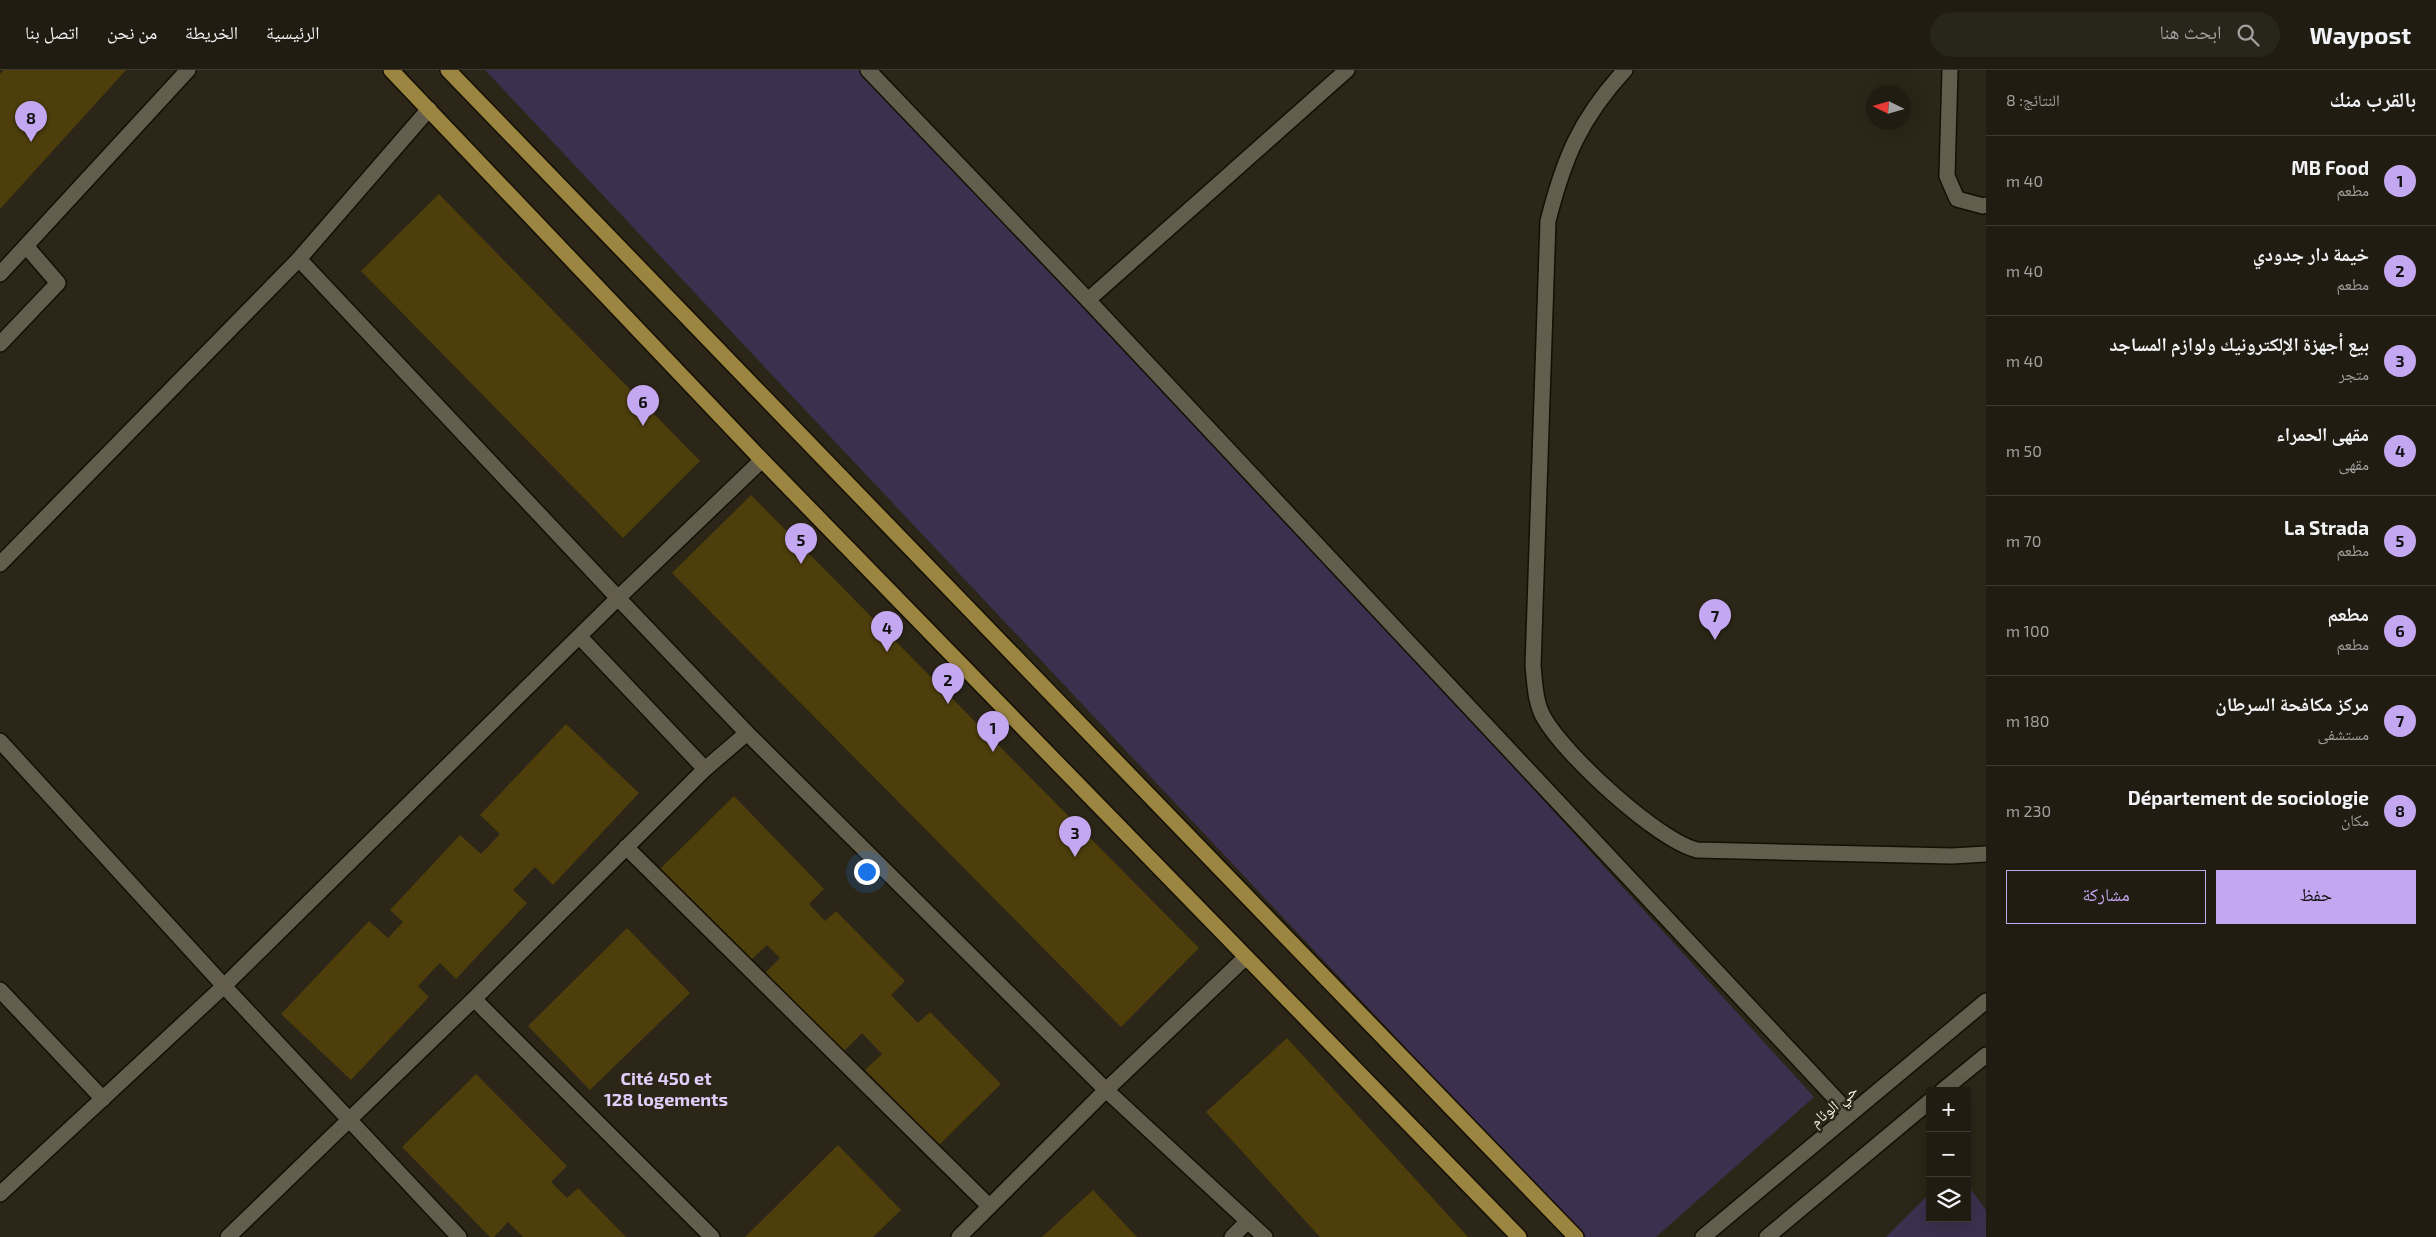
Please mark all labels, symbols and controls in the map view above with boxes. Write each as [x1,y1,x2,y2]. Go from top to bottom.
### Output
search box [1930,12,2280,57]
text: ابحث هنا [2159,20,2222,43]
text: Waypost [2310,20,2411,49]
text: اتصل بنا [25,21,79,43]
text: من نحن [107,21,157,43]
text: الخريطة [185,21,238,43]
text: الرئيسية [266,21,319,43]
icon: search [2234,21,2262,49]
north arrow [1866,85,1911,130]
text: بالقرب منك [2330,86,2416,111]
text: النتائج: 8 [2006,90,2060,109]
pin: 8 [15,101,47,142]
text: MB Food [2291,156,2369,179]
text: 40 m [2006,171,2043,190]
text: 1 [2397,171,2403,190]
text: مطعم [2337,180,2369,199]
text: خيمة دار جدودي [2253,242,2369,265]
text: 40 m [2006,261,2043,280]
text: 2 [2395,261,2405,280]
text: مطعم [2337,274,2369,293]
text: بيع أجهزة الإلكترونيك ولوازم المساجد [2109,332,2369,355]
text: 40 m [2006,351,2043,370]
text: 3 [2395,351,2405,370]
text: متجر [2339,364,2369,383]
pin: 6 [627,385,659,426]
text: مقهى الحمراء [2276,422,2369,445]
text: 50 m [2006,441,2042,460]
text: 4 [2395,441,2405,460]
text: مقهى [2338,454,2369,473]
text: La Strada [2284,516,2369,539]
pin: 5 [785,523,817,564]
text: 70 m [2006,531,2041,550]
text: 5 [2396,531,2404,550]
text: مطعم [2337,540,2369,559]
pin: 7 [1699,599,1731,640]
text: مطعم [2328,602,2369,625]
pin: 4 [871,611,903,652]
text: 100 m [2006,621,2049,640]
text: 6 [2395,621,2405,640]
text: مطعم [2337,634,2369,653]
pin: 2 [932,663,964,704]
text: مركز مكافحة السرطان [2215,692,2369,715]
pin: 1 [977,711,1009,752]
text: 180 m [2006,711,2049,730]
text: 7 [2396,711,2404,730]
text: مستشفى [2318,724,2369,743]
text: Département de sociologie [2128,786,2369,809]
text: 230 m [2006,801,2051,820]
text: 8 [2395,801,2405,820]
text: مكان [2341,810,2369,829]
pin: 3 [1059,816,1091,857]
your location [854,859,880,885]
button: مشاركة [2006,870,2206,924]
button: حفظ [2216,870,2416,924]
district label: Cité 450 et 128 logements [604,1067,728,1110]
street label: حي الوئام [1806,1080,1863,1133]
map controls [1926,1087,1971,1222]
button: + [1926,1087,1971,1132]
button: − [1926,1132,1971,1177]
button: layers [1926,1177,1971,1222]

